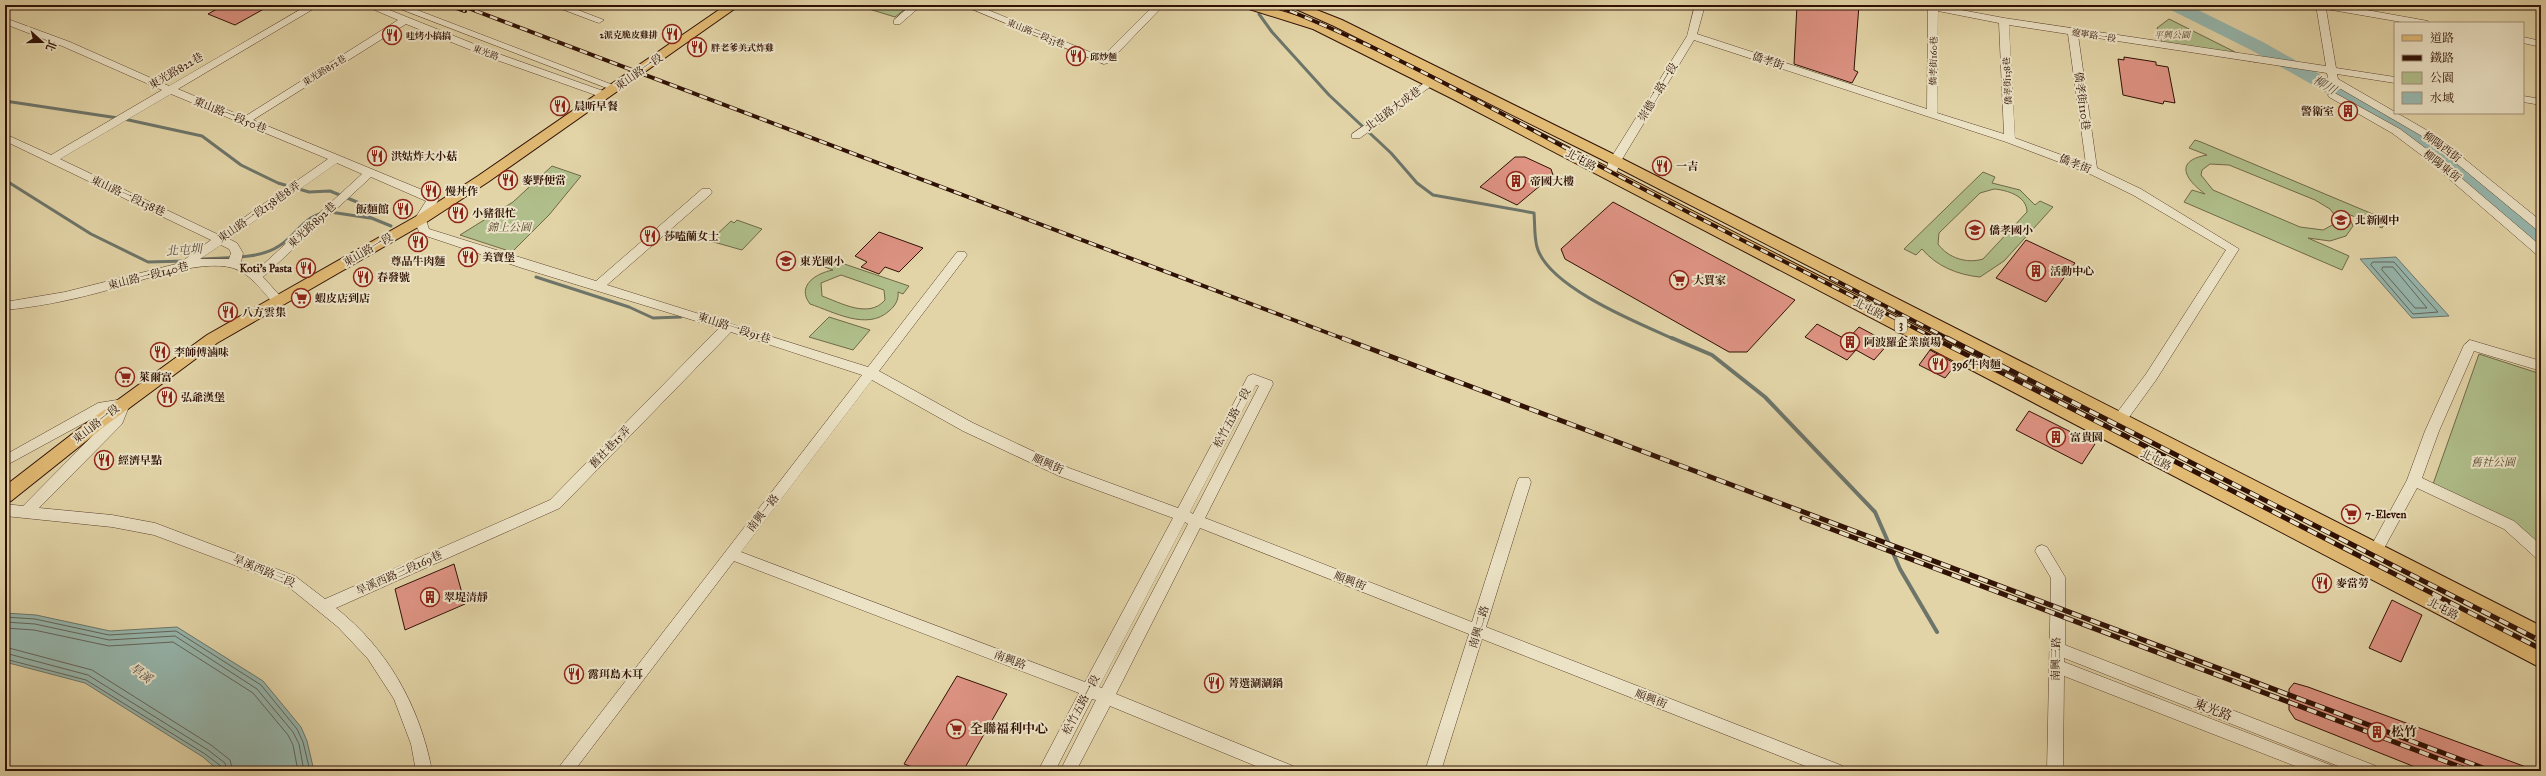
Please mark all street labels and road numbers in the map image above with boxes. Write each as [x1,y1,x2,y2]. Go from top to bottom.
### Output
street label: 東山路一段33巷 [1006,16,1066,50]
street label: 遼寧路一段 [2071,26,2117,44]
street label: 僑孝街160巷 [1927,36,1939,86]
street label: 東光路 [471,42,501,62]
street label: 僑孝街 [1750,49,1786,73]
street label: 東光路822巷 [146,50,206,92]
street label: 東山路一段 [613,51,665,93]
street label: 東光路852巷 [300,52,348,88]
street label: 僑孝街138巷 [2000,57,2014,105]
street label: 崇德二路一段 [1635,60,1681,124]
street label: 僑孝街110巷 [2071,71,2093,131]
street label: 北屯路大成巷 [1362,84,1424,134]
street label: 東山路一段50巷 [192,94,268,136]
street label: 柳陽西街 [2420,129,2464,165]
street label: 北屯路 [1563,147,1599,173]
street label: 柳陽東街 [2421,147,2463,185]
street label: 僑孝街 [2057,152,2093,176]
street label: 東山路一段138巷 [89,173,167,219]
street label: 東山路一段138巷8弄 [215,179,303,245]
street label: 東光路892巷 [285,199,339,251]
street label: 東山路一段 [341,231,395,269]
street label: 東山路一段140巷 [106,260,190,292]
street label: 北屯路 [1851,296,1887,322]
street label: 東山路一段91巷 [696,310,772,346]
road number: 3 [1895,317,1907,333]
street label: 松竹五路一段 [1211,386,1253,450]
street label: 東山路一段 [70,402,122,446]
street label: 舊社巷15弄 [587,423,633,471]
street label: 北屯路 [2138,447,2174,473]
street label: 順興街 [1030,451,1066,477]
street label: 南興一路 [744,492,782,534]
street label: 旱溪西路三段169巷 [354,548,444,598]
street label: 旱溪西路三段 [231,552,297,590]
street label: 順興街 [1332,569,1368,593]
street label: 北屯路 [2425,596,2461,622]
street label: 南興二路 [1466,604,1492,650]
street label: 南興三路 [2049,637,2063,681]
street label: 南興路 [992,648,1028,672]
street label: 松竹五路一段 [1060,673,1102,737]
street label: 順興街 [1633,687,1669,711]
street label: 東光路 [2192,696,2234,724]

